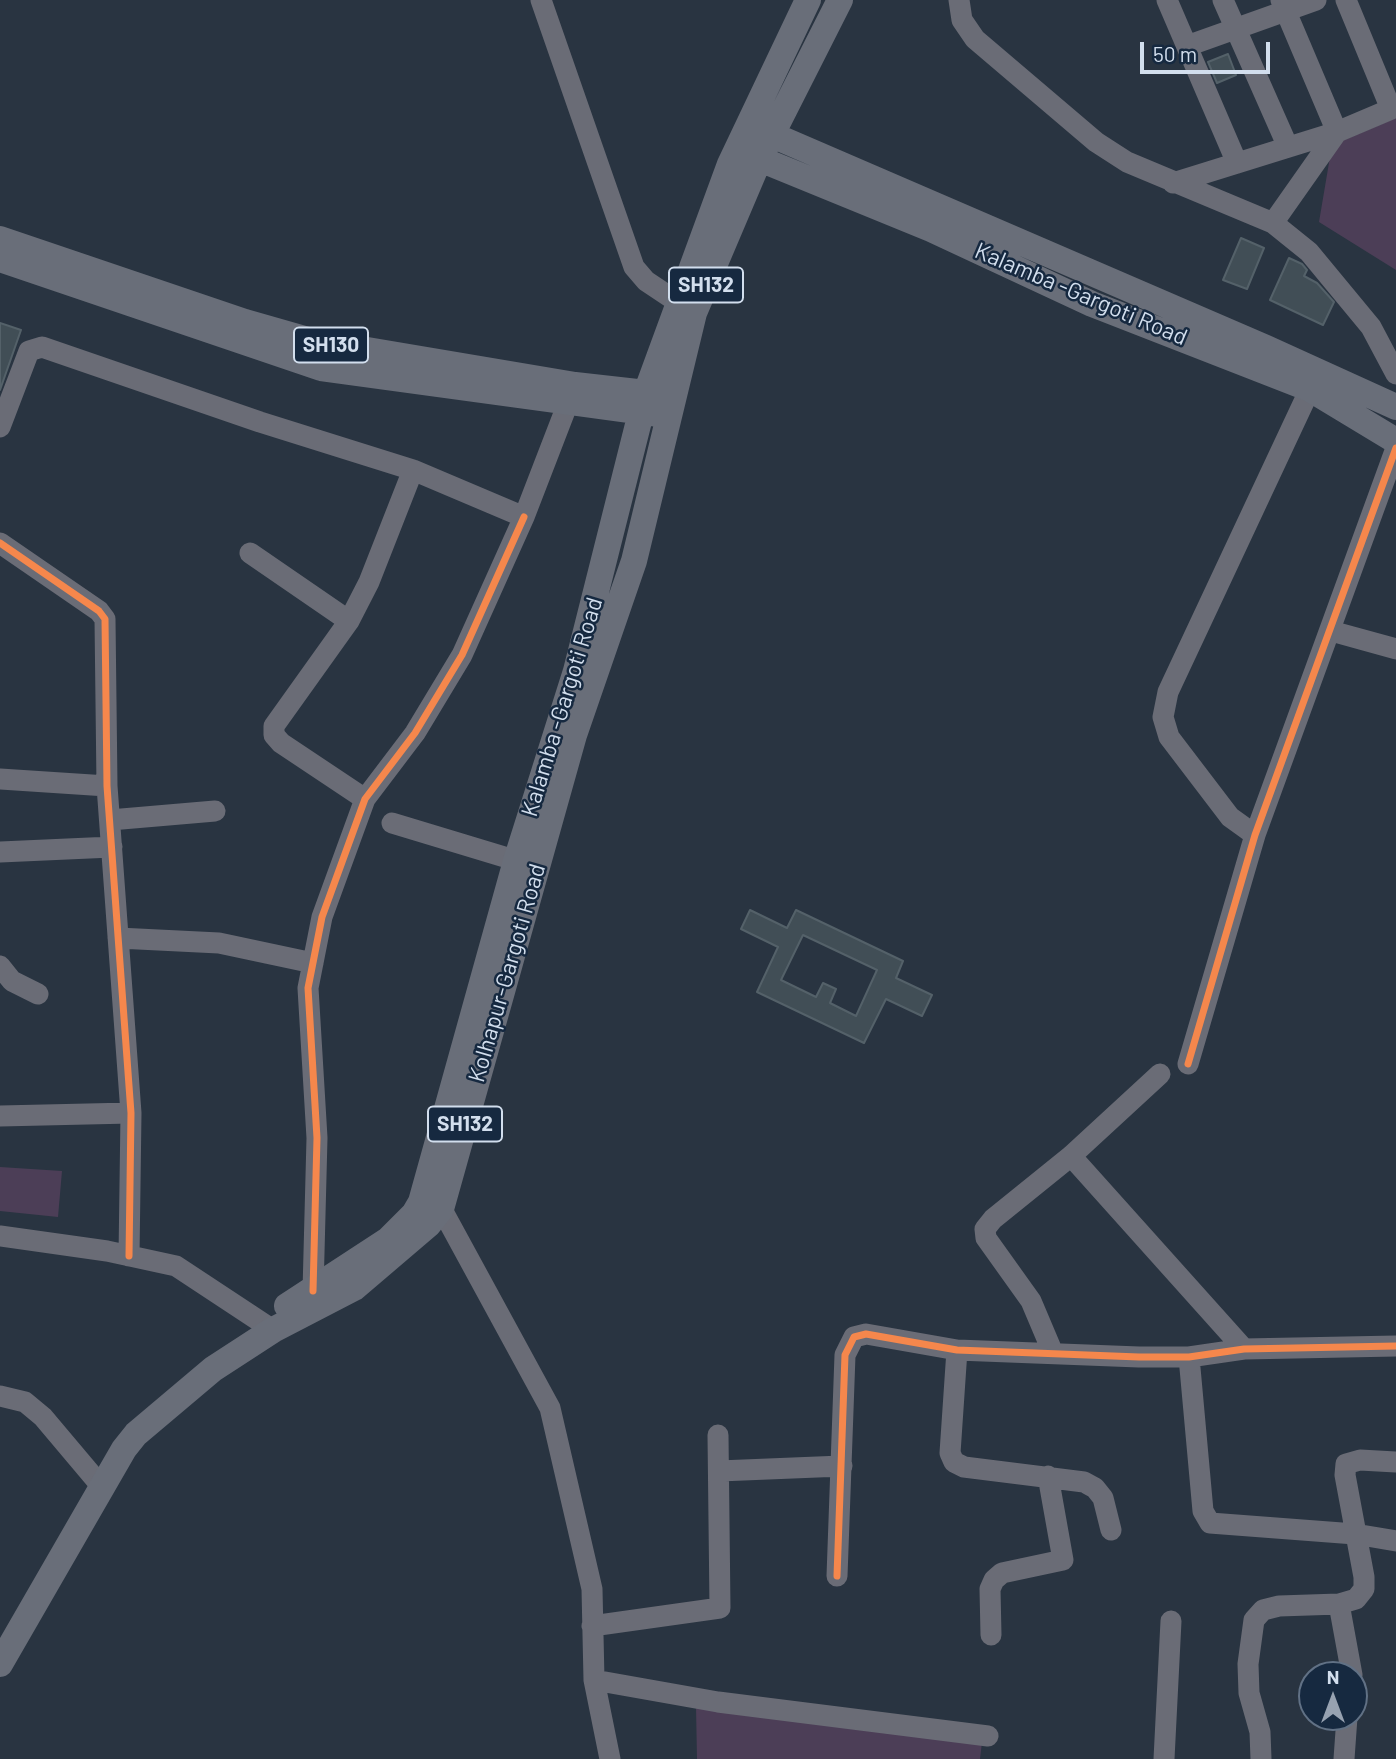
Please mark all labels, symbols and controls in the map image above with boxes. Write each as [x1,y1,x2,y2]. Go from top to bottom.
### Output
scale bar [1144,28,1274,72]
text: 50 m [1153,41,1197,66]
street label: Kalamba -Gargoti Road [971,237,1191,351]
road number: SH132 [669,268,743,302]
road number: SH130 [294,328,368,362]
street label: Kalamba -Gargoti Road [515,594,609,820]
street label: Kolhapur-Gargoti Road [463,860,551,1086]
road number: SH132 [428,1106,502,1142]
north arrow [1298,1661,1368,1731]
text: N [1327,1665,1339,1688]

